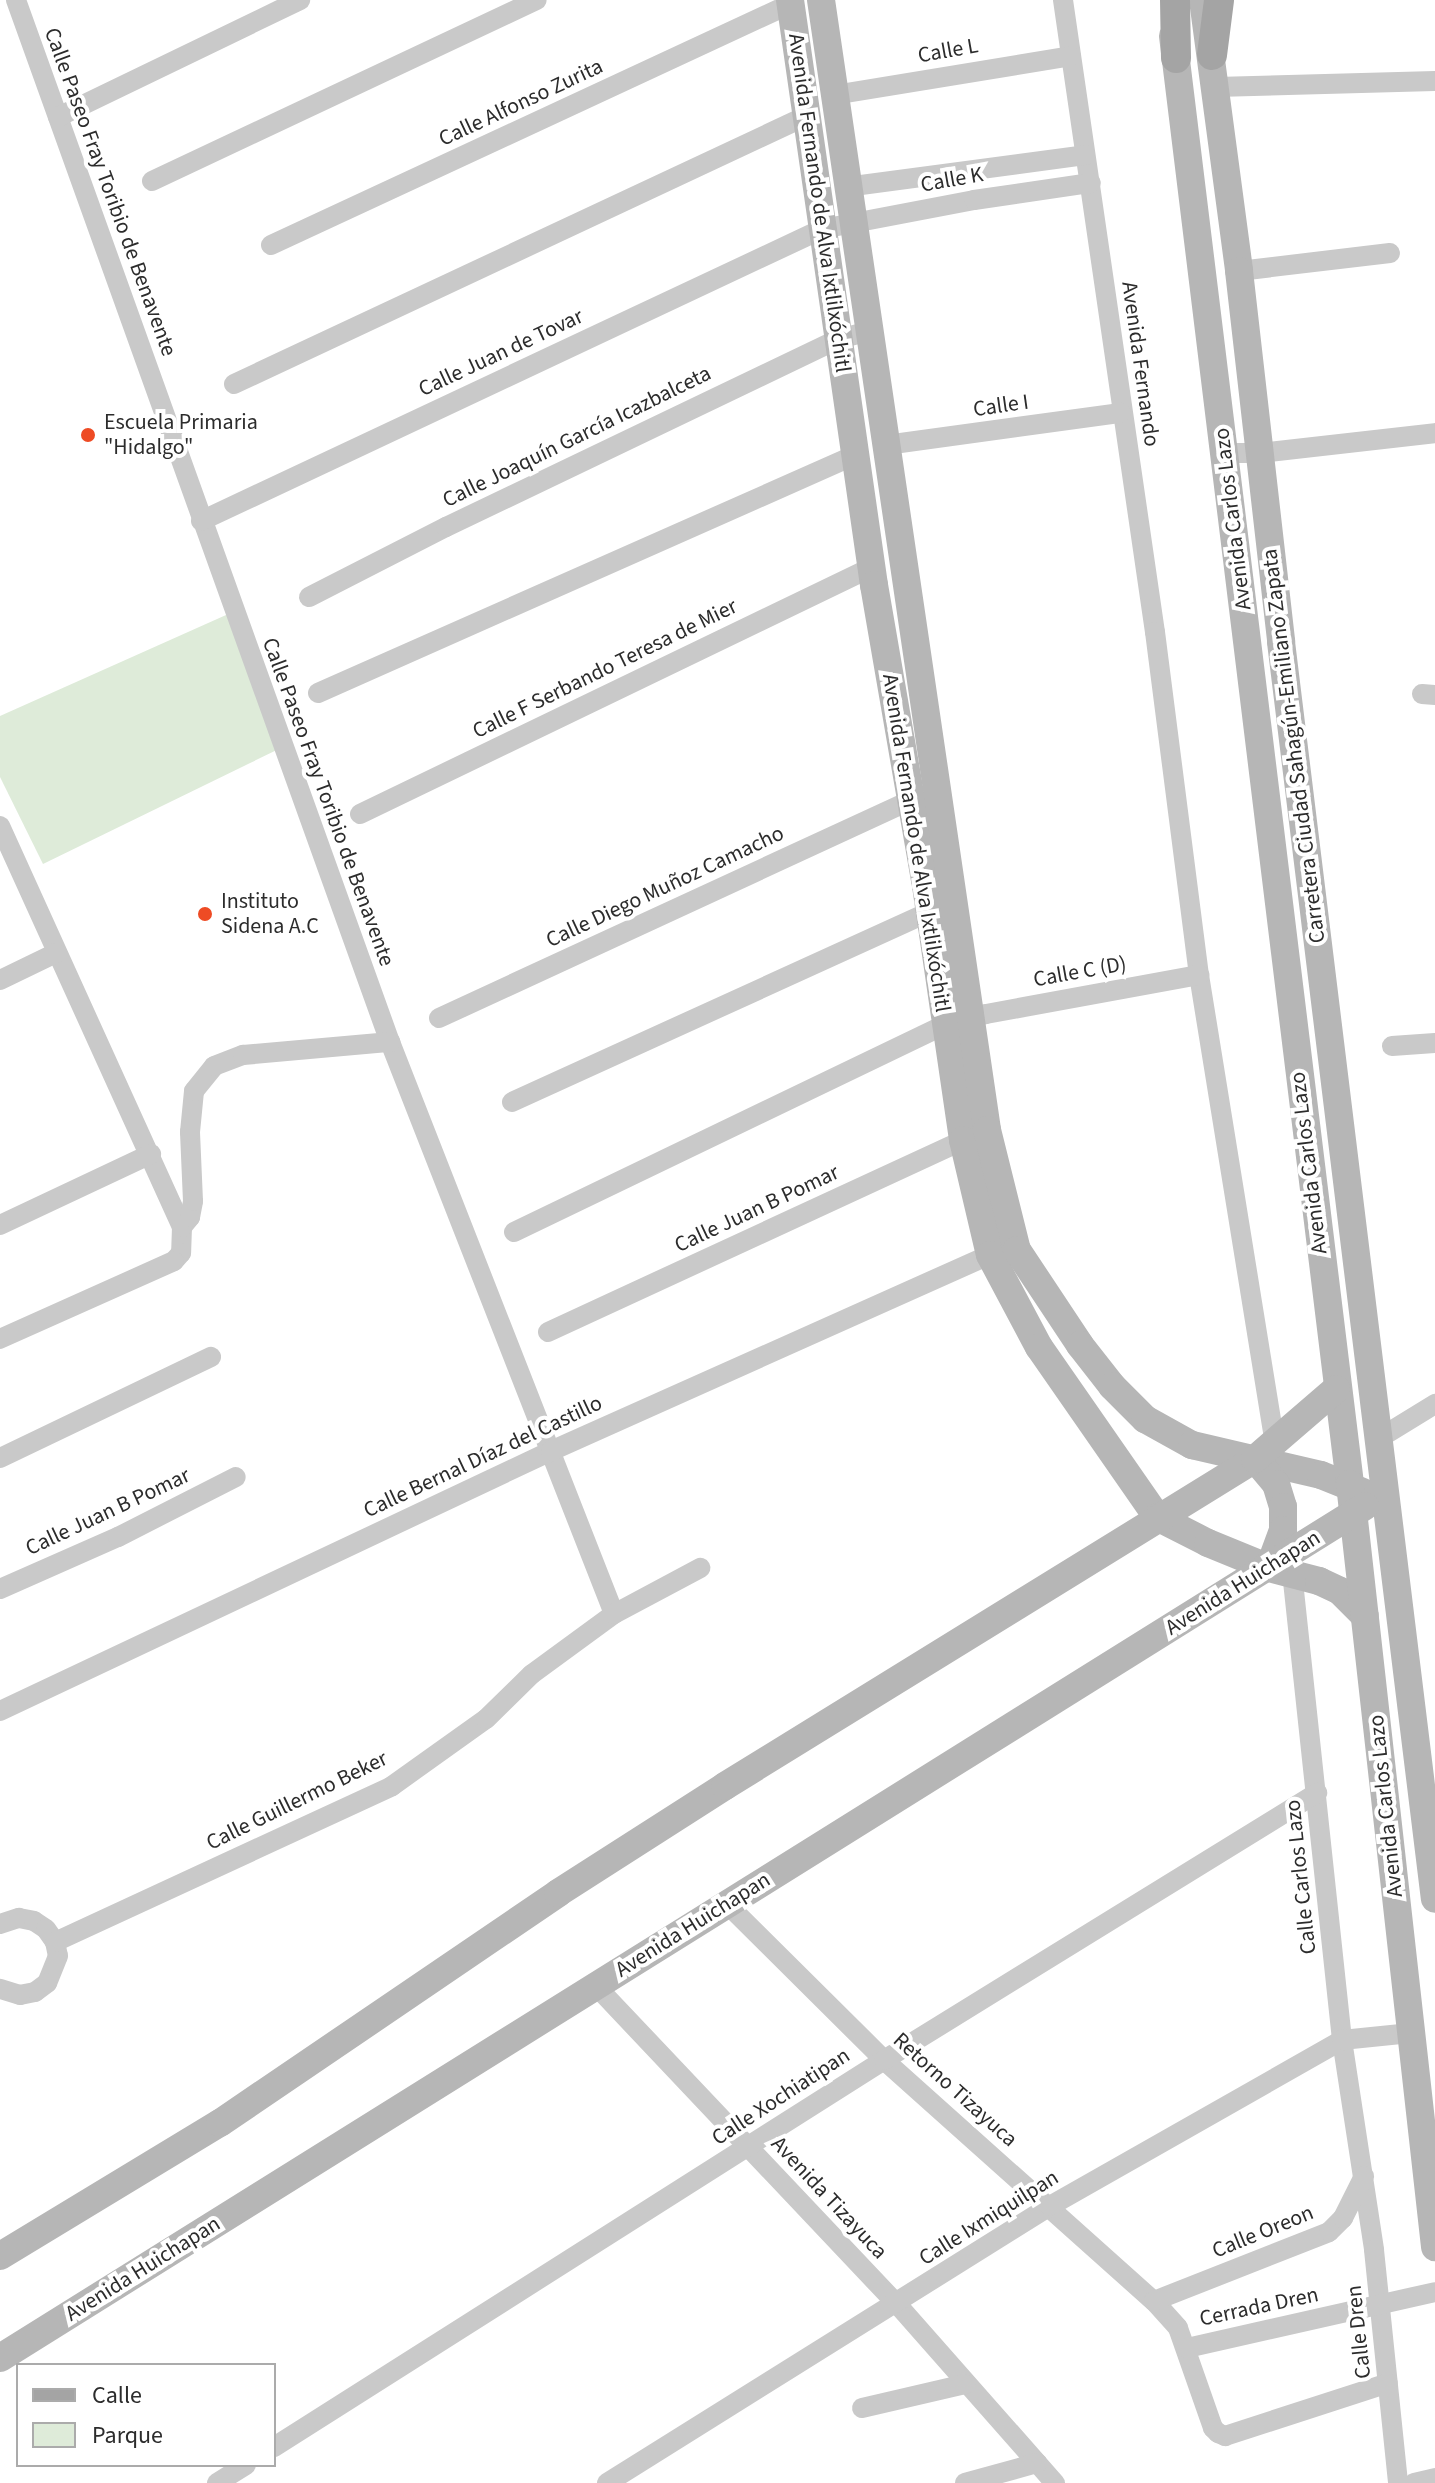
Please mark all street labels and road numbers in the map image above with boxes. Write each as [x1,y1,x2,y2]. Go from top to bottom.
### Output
street label: Calle Paseo Fray Toribio de Benavente [38,24,182,360]
street label: Avenida Fernando de Alva Ixtlilxóchitl [782,32,856,374]
street label: Calle L [916,33,980,69]
street label: Calle Alfonso Zurita [435,53,607,153]
street label: Calle K [919,162,985,198]
street label: Avenida Fernando [1115,280,1165,448]
street label: Calle Juan de Tovar [415,303,587,403]
street label: Calle Joaquín García Icazbalceta [438,360,716,514]
street label: Calle I [971,389,1031,423]
street label: Avenida Carlos Lazo [1209,426,1257,612]
street label: Carretera Ciudad Sahagún-Emiliano Zapata [1257,547,1331,945]
street label: Calle F Serbando Teresa de Mier [468,593,742,745]
street label: Calle Paseo Fray Toribio de Benavente [256,634,400,970]
street label: Avenida Fernando de Alva Ixtlilxóchitl [876,672,956,1014]
street label: Calle Diego Muñoz Camacho [542,820,788,954]
street label: Calle C (D) [1031,951,1129,993]
street label: Avenida Carlos Lazo [1285,1070,1333,1256]
street label: Calle Juan B Pomar [671,1159,843,1259]
street label: Calle Bernal Díaz del Castillo [360,1390,606,1524]
street label: Calle Juan B Pomar [22,1462,194,1562]
street label: Avenida Huichapan [1161,1525,1325,1641]
street label: Avenida Carlos Lazo [1363,1713,1409,1899]
street label: Calle Guillermo Beker [202,1746,392,1856]
street label: Calle Carlos Lazo [1280,1798,1322,1956]
street label: Avenida Huichapan [611,1867,775,1983]
street label: Retorno Tizayuca [887,2027,1023,2153]
street label: Calle Xochiatipan [707,2043,855,2151]
street label: Avenida Tizayuca [765,2131,893,2265]
street label: Calle Ixmiquilpan [914,2165,1064,2271]
street label: Calle Oreon [1208,2200,1318,2264]
street label: Avenida Huichapan [61,2211,225,2327]
street label: Cerrada Dren [1197,2282,1321,2332]
street label: Calle Dren [1341,2284,1377,2380]

